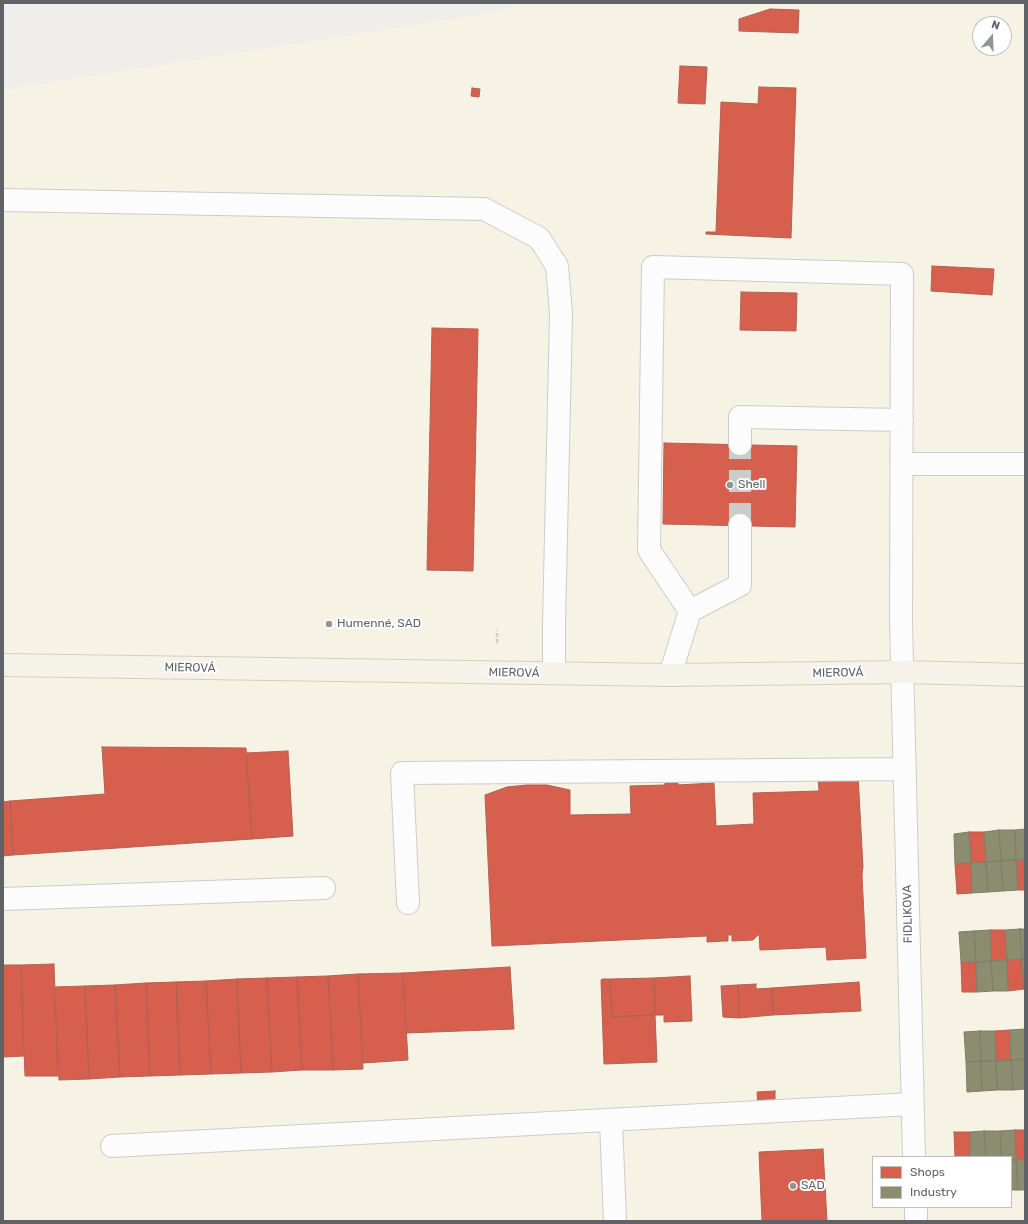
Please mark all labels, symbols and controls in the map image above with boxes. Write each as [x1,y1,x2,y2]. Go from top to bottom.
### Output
north arrow [972,16,1012,56]
text: N [990,18,1002,33]
place label: Shell [738,478,765,492]
marker: Shell [725,480,735,490]
place label: Humenné, SAD [337,617,421,631]
marker: Humenné, SAD [324,619,334,629]
street label: MIEROVÁ [164,660,216,676]
street label: MIEROVÁ [488,665,540,681]
street label: MIEROVÁ [812,665,864,681]
street label: FIDLIKOVA [900,885,916,943]
legend [872,1156,1012,1208]
text: Shops [910,1165,945,1179]
place label: SAD [801,1179,825,1193]
marker: SAD [788,1181,798,1191]
text: Industry [910,1185,957,1199]

